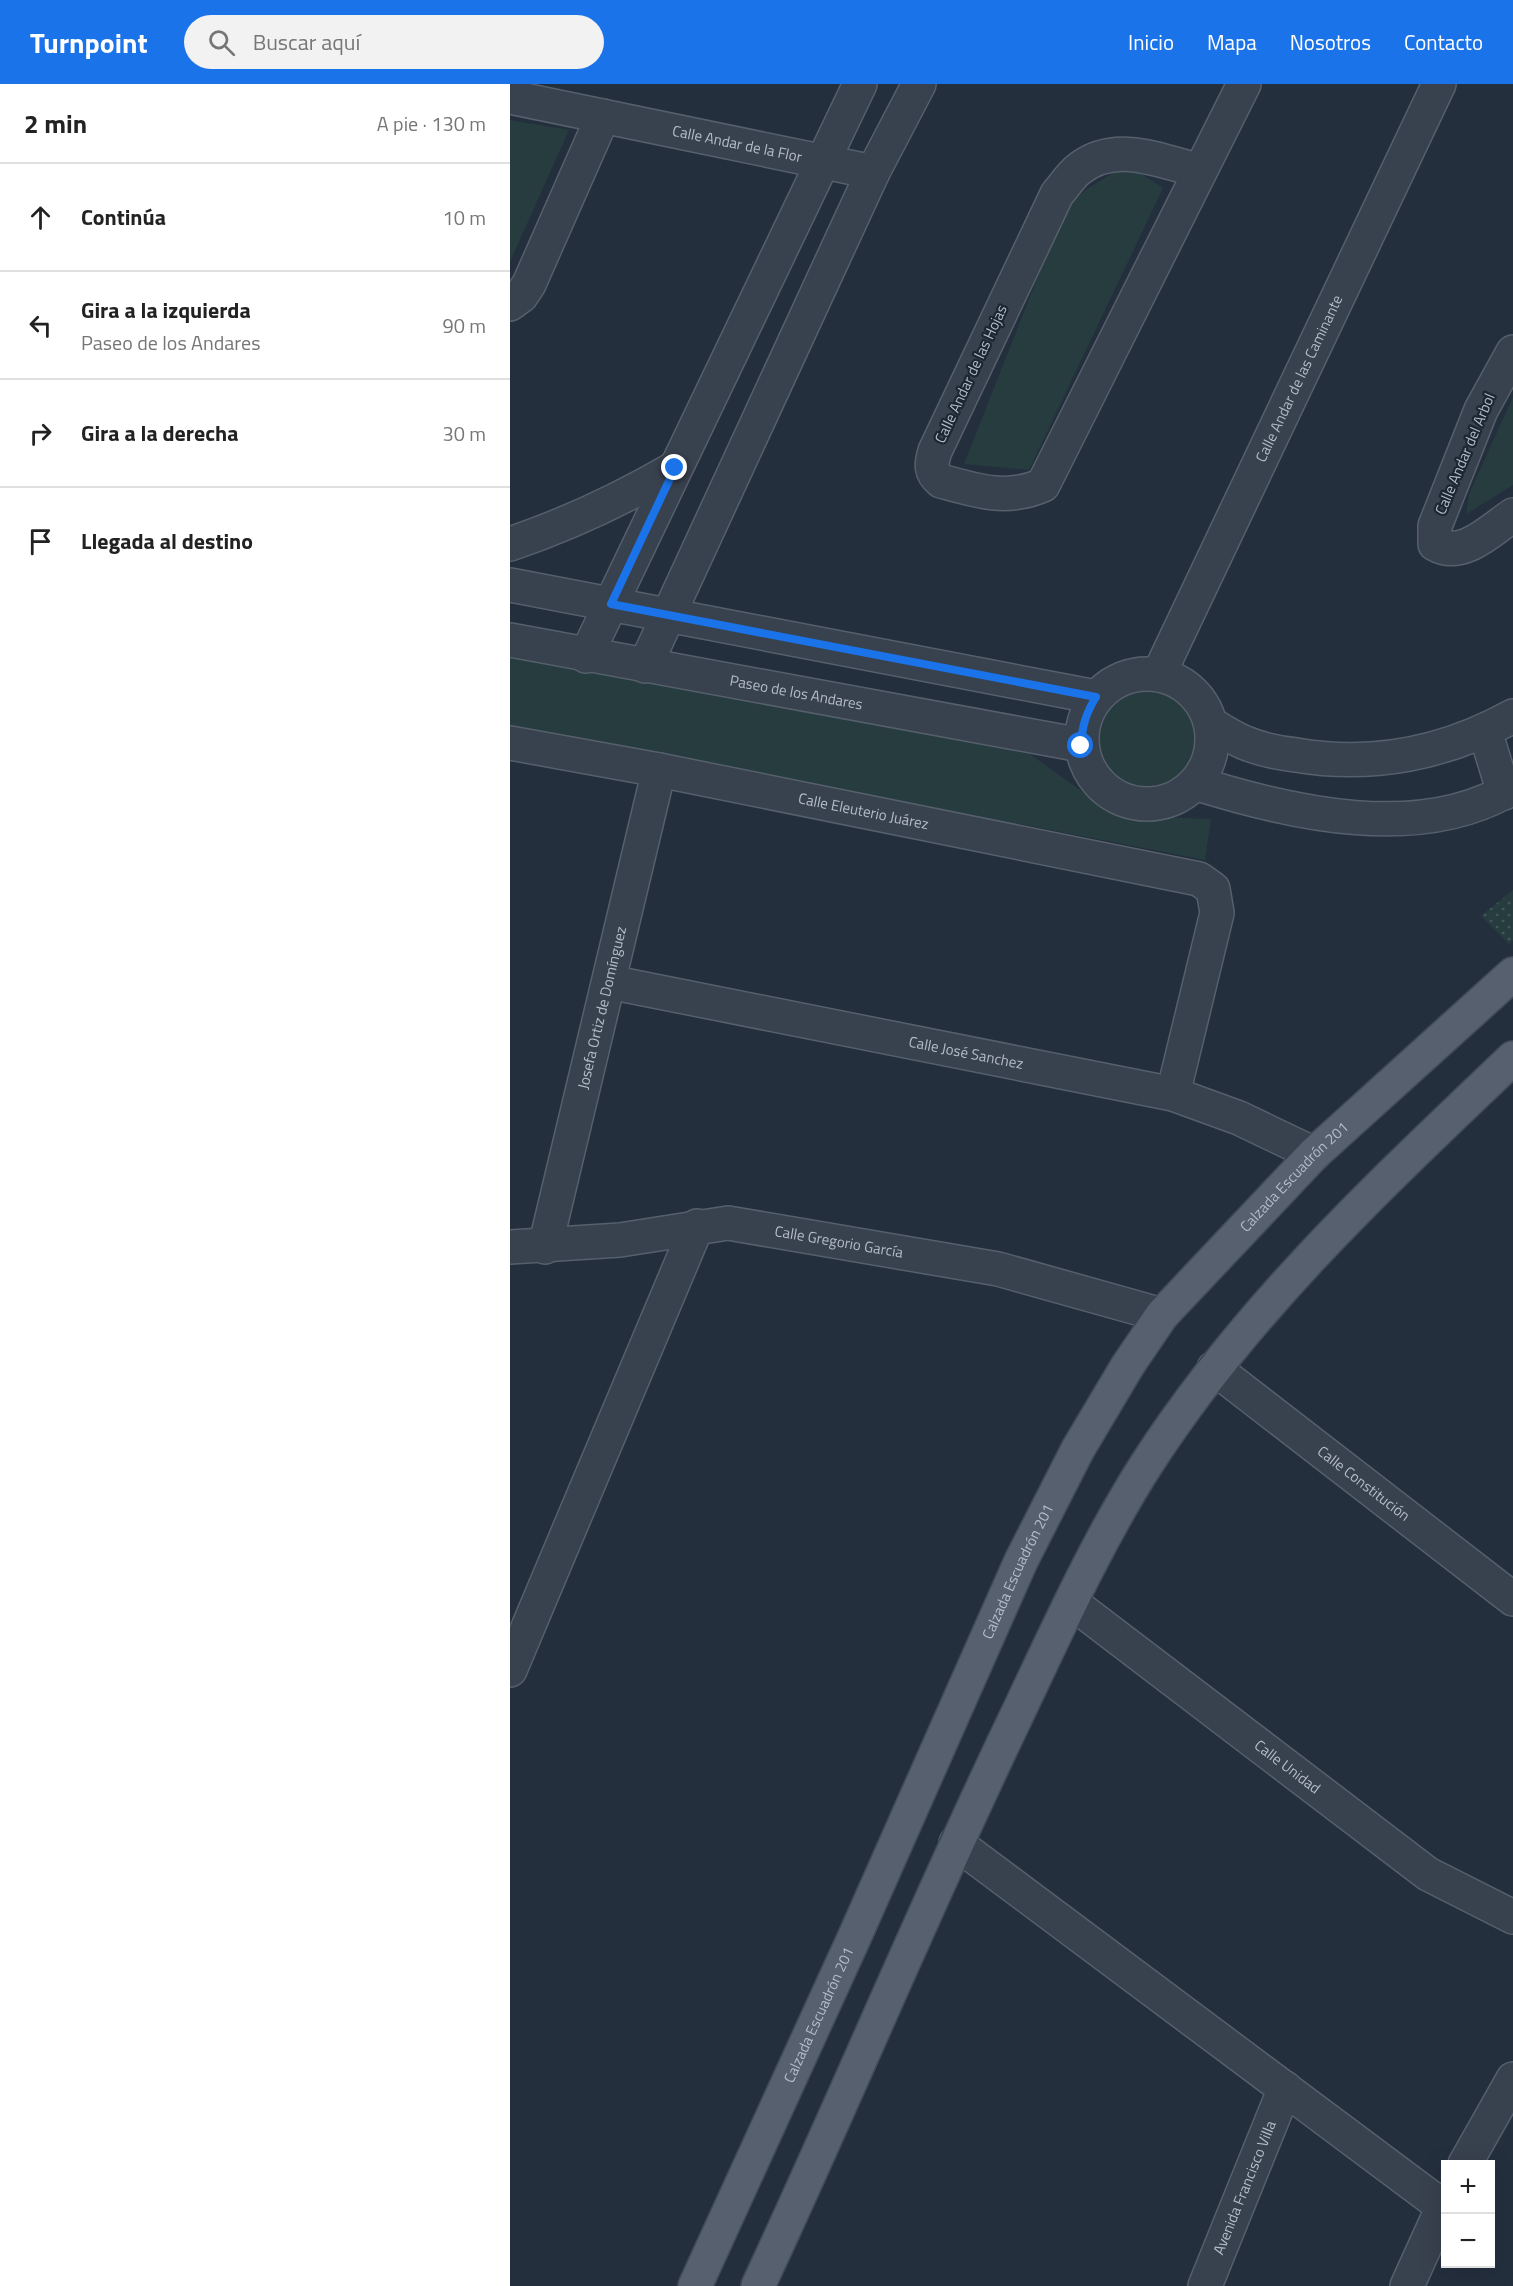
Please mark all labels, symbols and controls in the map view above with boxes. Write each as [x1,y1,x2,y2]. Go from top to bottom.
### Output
search box [184,15,604,69]
text: Turnpoint [30,21,148,64]
text: Buscar aquí [253,25,360,59]
icon: search [205,26,238,59]
text: Inicio [1128,26,1174,58]
text: Mapa [1207,26,1257,58]
text: Nosotros [1290,26,1371,58]
text: Contacto [1404,26,1483,58]
text: 2 min [24,104,87,143]
text: A pie · 130 m [377,108,486,139]
street label: Calle Andar de la Flor [670,119,804,168]
text: Continúa [81,200,166,234]
icon: ahead [24,201,57,234]
text: 10 m [442,202,486,233]
street label: Calle Andar de las Caminante [1249,291,1348,466]
text: Gira a la izquierda [81,293,251,327]
street label: Calle Andar de las Hojas [928,301,1013,447]
icon: left [24,309,57,342]
text: 90 m [442,310,486,341]
text: Paseo de los Andares [81,327,260,358]
street label: Calle Andar del Arbol [1429,389,1501,518]
text: Gira a la derecha [81,416,238,450]
icon: right [24,417,57,450]
text: 30 m [442,418,486,449]
route end [661,454,687,480]
text: Llegada al destino [81,524,253,558]
icon: arrive [24,525,57,558]
street label: Paseo de los Andares [728,669,865,716]
route start [1067,732,1093,758]
street label: Calle Eleuterio Juárez [796,786,931,835]
street label: Josefa Ortiz de Domínguez [571,924,632,1091]
street label: Calle José Sanchez [907,1030,1026,1075]
street label: Calzada Escuadrón 201 [1234,1116,1353,1237]
street label: Calle Gregorio García [773,1219,905,1264]
street label: Calle Constitución [1312,1440,1415,1527]
street label: Calzada Escuadrón 201 [976,1500,1059,1643]
street label: Calle Unidad [1250,1734,1326,1799]
street label: Calzada Escuadrón 201 [777,1943,859,2086]
street label: Avenida Francisco Villa [1207,2117,1282,2258]
map controls [1441,2160,1495,2268]
button: + [1441,2160,1495,2214]
button: − [1441,2214,1495,2268]

